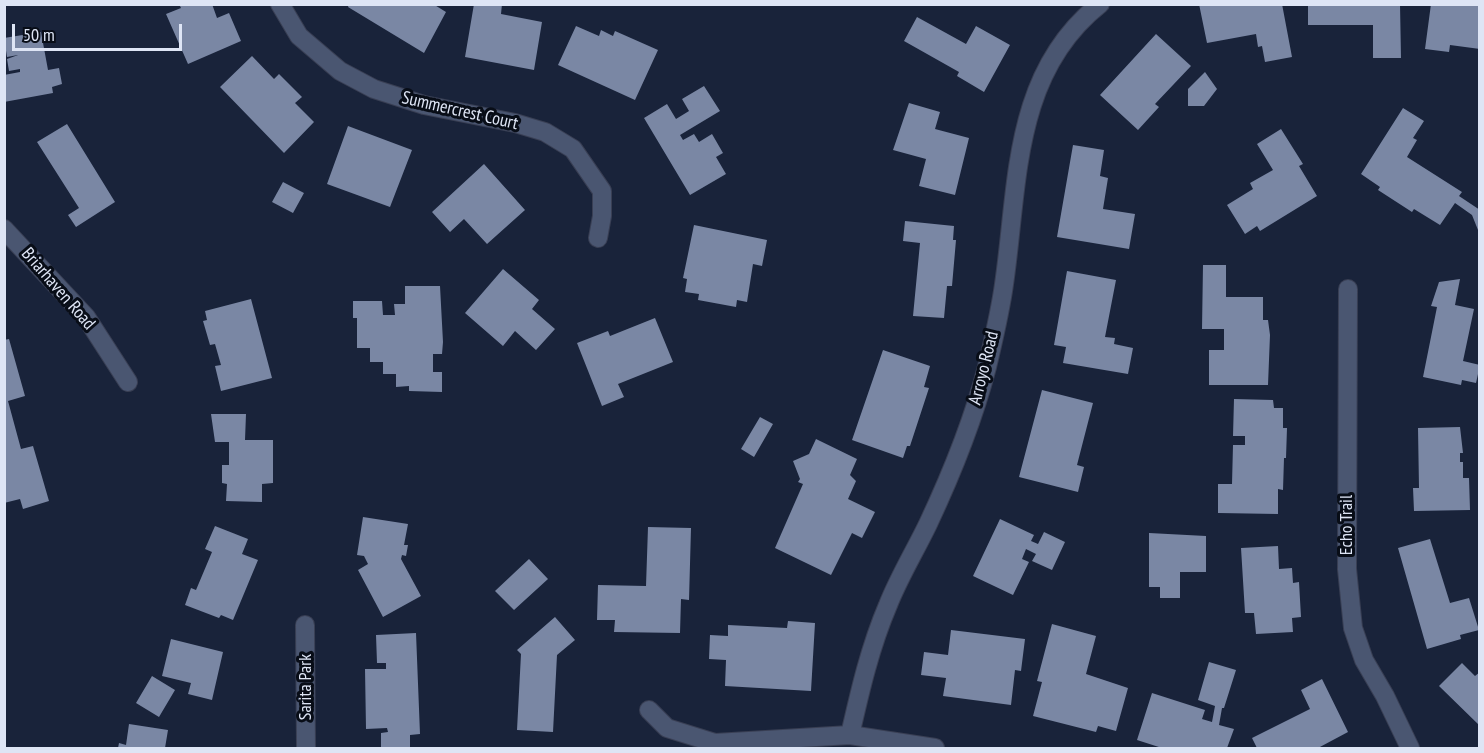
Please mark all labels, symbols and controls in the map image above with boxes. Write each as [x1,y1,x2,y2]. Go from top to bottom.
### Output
scale bar [15,12,184,50]
text: 50 m [23,23,55,46]
street label: Summercrest Court [400,87,520,135]
street label: Briarhaven Road [17,244,99,334]
street label: Arroyo Road [964,329,1004,407]
street label: Echo Trail [1336,495,1358,555]
street label: Sarita Park [295,654,317,720]

